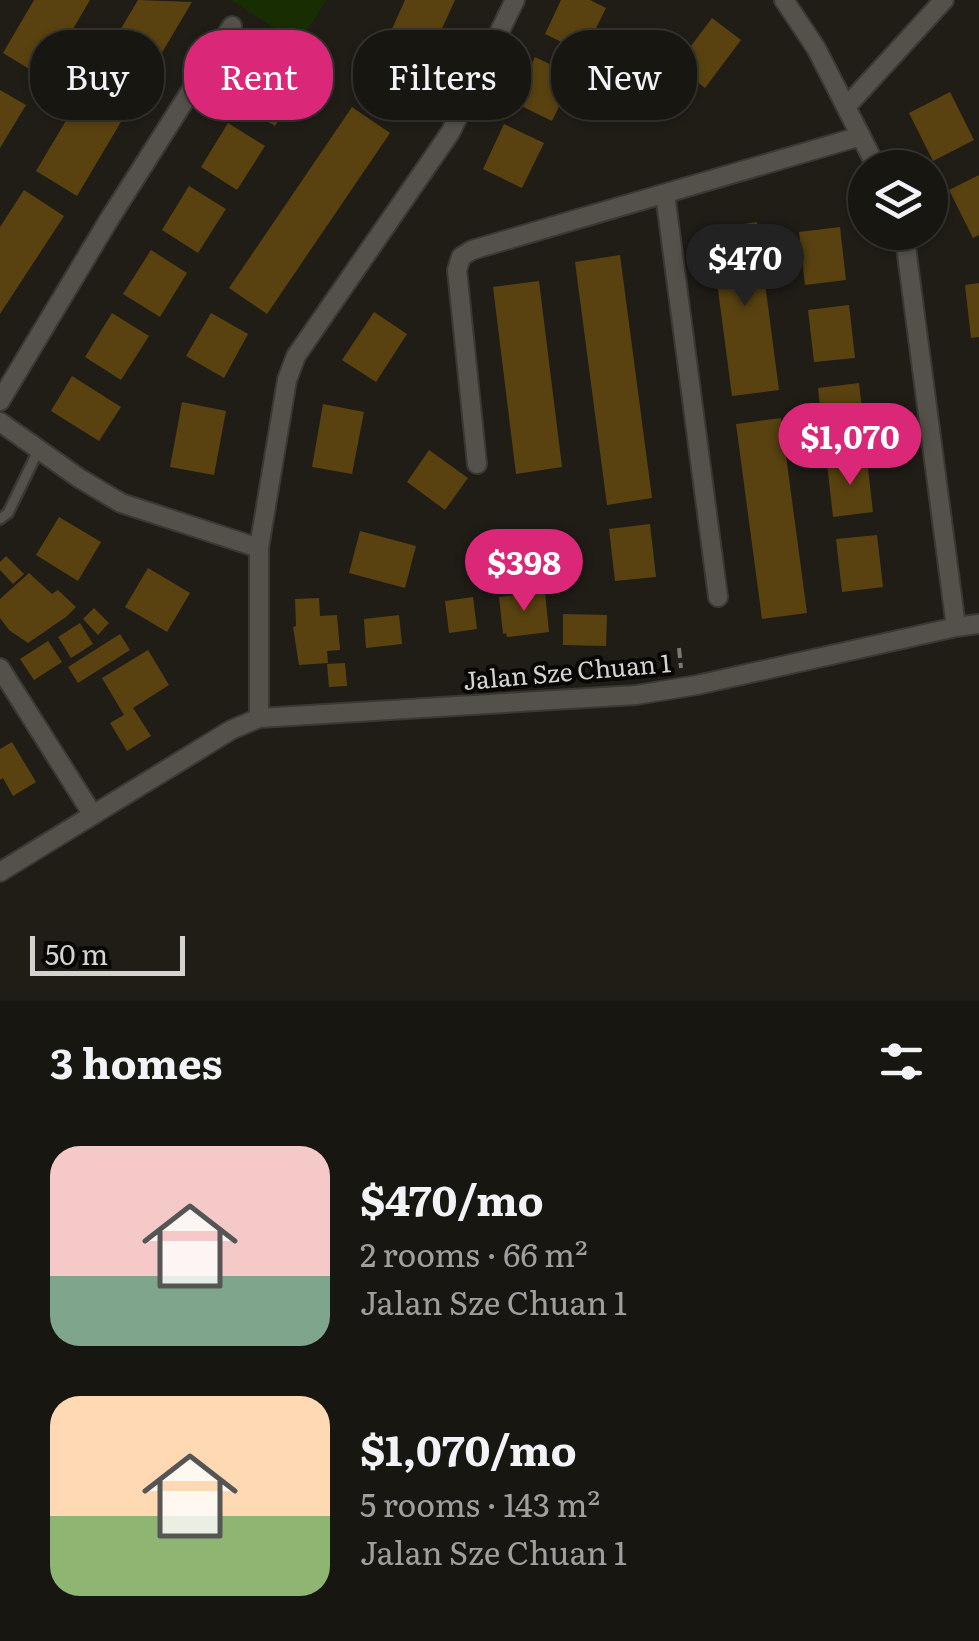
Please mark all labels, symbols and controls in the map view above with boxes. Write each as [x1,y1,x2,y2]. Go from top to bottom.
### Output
chip: Buy [30,30,164,120]
chip: Rent [184,30,333,120]
chip: Filters [353,30,531,120]
chip: New [551,30,697,120]
map controls [848,150,948,250]
button: layers [848,150,948,250]
pin: $470 [686,224,804,309]
text: $470 [708,232,782,280]
pin: $1,070 [769,403,931,488]
text: $1,070 [800,411,900,459]
pin: $398 [465,529,583,614]
text: $398 [487,537,561,585]
street label: Jalan Sze Chuan 1 [461,643,672,698]
scale bar [30,931,185,976]
text: 50 m [45,932,108,974]
text: 3 homes [50,1030,222,1092]
icon: filters [874,1034,929,1089]
text: $470/mo [360,1167,544,1229]
icon: home [130,1186,250,1306]
text: 2 rooms · 66 m² [360,1229,588,1277]
text: Jalan Sze Chuan 1 [360,1277,627,1325]
text: $1,070/mo [360,1417,577,1479]
icon: home [130,1436,250,1556]
text: 5 rooms · 143 m² [360,1479,600,1527]
text: Jalan Sze Chuan 1 [360,1527,627,1575]

